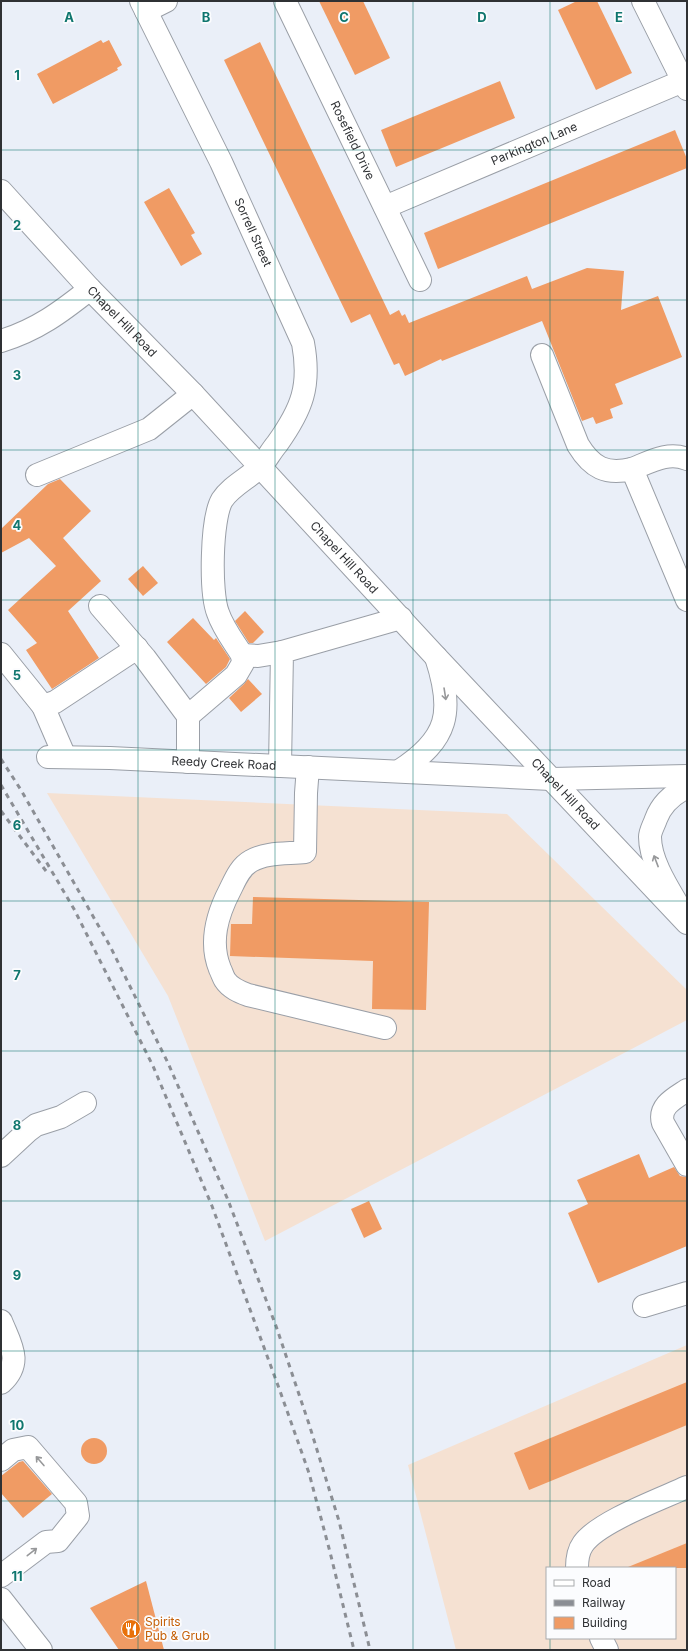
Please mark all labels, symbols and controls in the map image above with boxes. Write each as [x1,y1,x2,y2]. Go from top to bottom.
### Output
text: A [64,9,74,25]
text: B [202,9,211,25]
text: C [339,9,349,25]
text: D [477,9,487,25]
text: E [615,9,623,25]
text: 1 [14,67,20,83]
street label: Rosefield Drive [328,98,378,182]
street label: Parkington Lane [489,119,579,168]
street label: Sorrell Street [231,195,275,269]
text: 2 [13,217,21,233]
street label: Chapel Hill Road [84,283,160,360]
text: 3 [13,367,21,383]
text: 4 [13,517,22,533]
street label: Chapel Hill Road [307,518,382,596]
text: 5 [13,667,21,683]
one-way arrow [441,687,449,700]
street label: Reedy Creek Road [171,753,277,773]
street label: Chapel Hill Road [528,755,603,833]
text: 6 [13,817,21,833]
one-way arrow [652,856,660,868]
text: 7 [13,967,21,983]
text: 8 [13,1117,21,1133]
text: 9 [13,1267,21,1283]
text: 10 [10,1417,24,1433]
one-way arrow [35,1456,44,1466]
one-way arrow [26,1548,37,1557]
legend [546,1567,676,1639]
text: 11 [11,1568,23,1584]
text: Road [582,1575,611,1590]
text: Railway [582,1595,626,1610]
place label: Spirits Pub & Grub [145,1614,210,1643]
text: Building [582,1615,627,1630]
restaurant icon: Spirits Pub & Grub [120,1618,142,1640]

